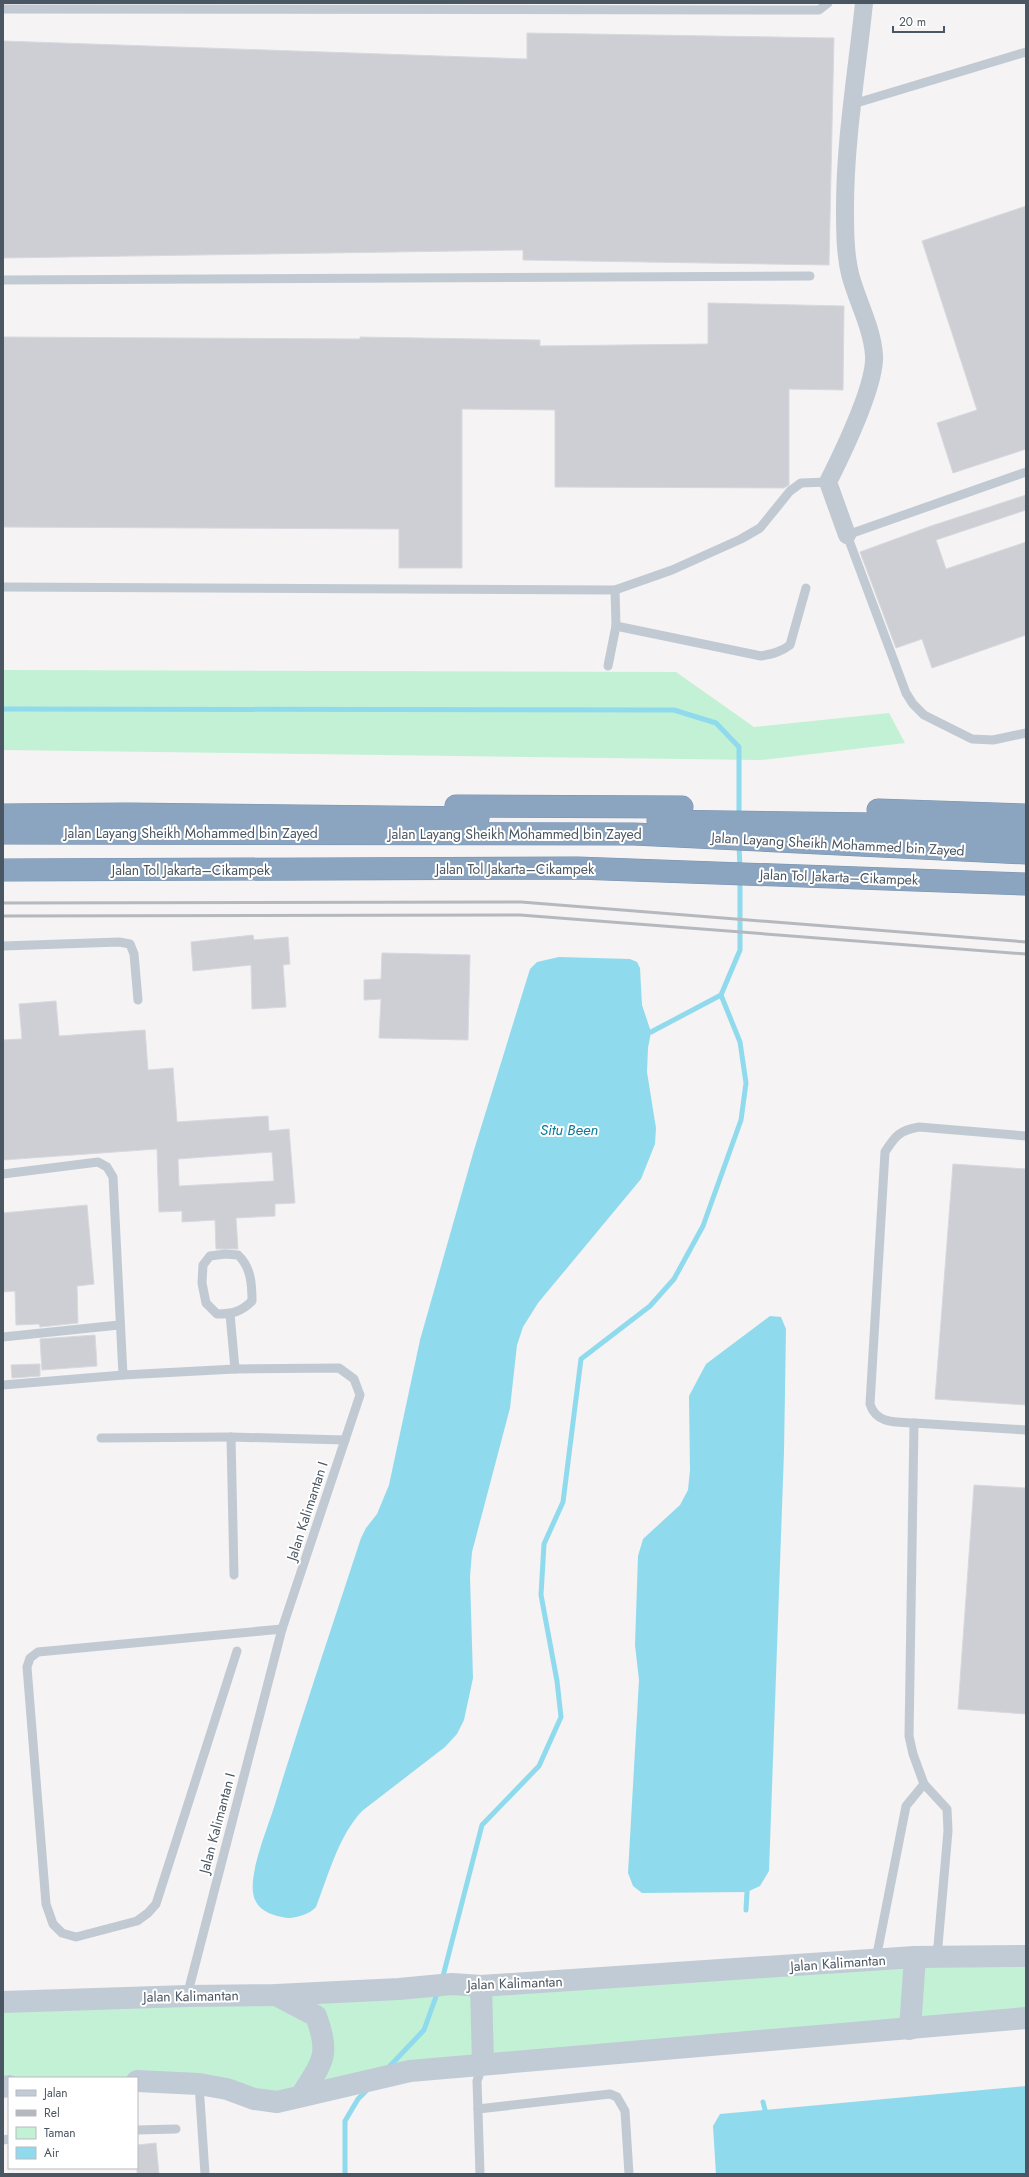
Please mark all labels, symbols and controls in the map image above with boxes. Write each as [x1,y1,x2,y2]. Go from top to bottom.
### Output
scale bar [893,8,944,34]
text: 20 m [899,13,926,31]
street label: Jalan Layang Sheikh Mohammed bin Zayed [62,823,318,843]
street label: Jalan Layang Sheikh Mohammed bin Zayed [386,824,642,844]
street label: Jalan Layang Sheikh Mohammed bin Zayed [709,827,965,861]
street label: Jalan Tol Jakarta–Cikampek [434,859,595,879]
street label: Jalan Tol Jakarta–Cikampek [110,860,271,880]
street label: Jalan Tol Jakarta–Cikampek [757,864,919,890]
water label: Situ Been [540,1119,598,1141]
street label: Jalan Kalimantan I [281,1459,332,1565]
street label: Jalan Kalimantan I [193,1771,240,1877]
street label: Jalan Kalimantan [788,1950,886,1976]
street label: Jalan Kalimantan [465,1971,563,1995]
street label: Jalan Kalimantan [141,1985,239,2007]
legend [8,2077,138,2169]
text: Jalan [42,2084,67,2102]
text: Rel [44,2104,60,2122]
text: Taman [44,2124,76,2142]
text: Air [44,2144,60,2162]

